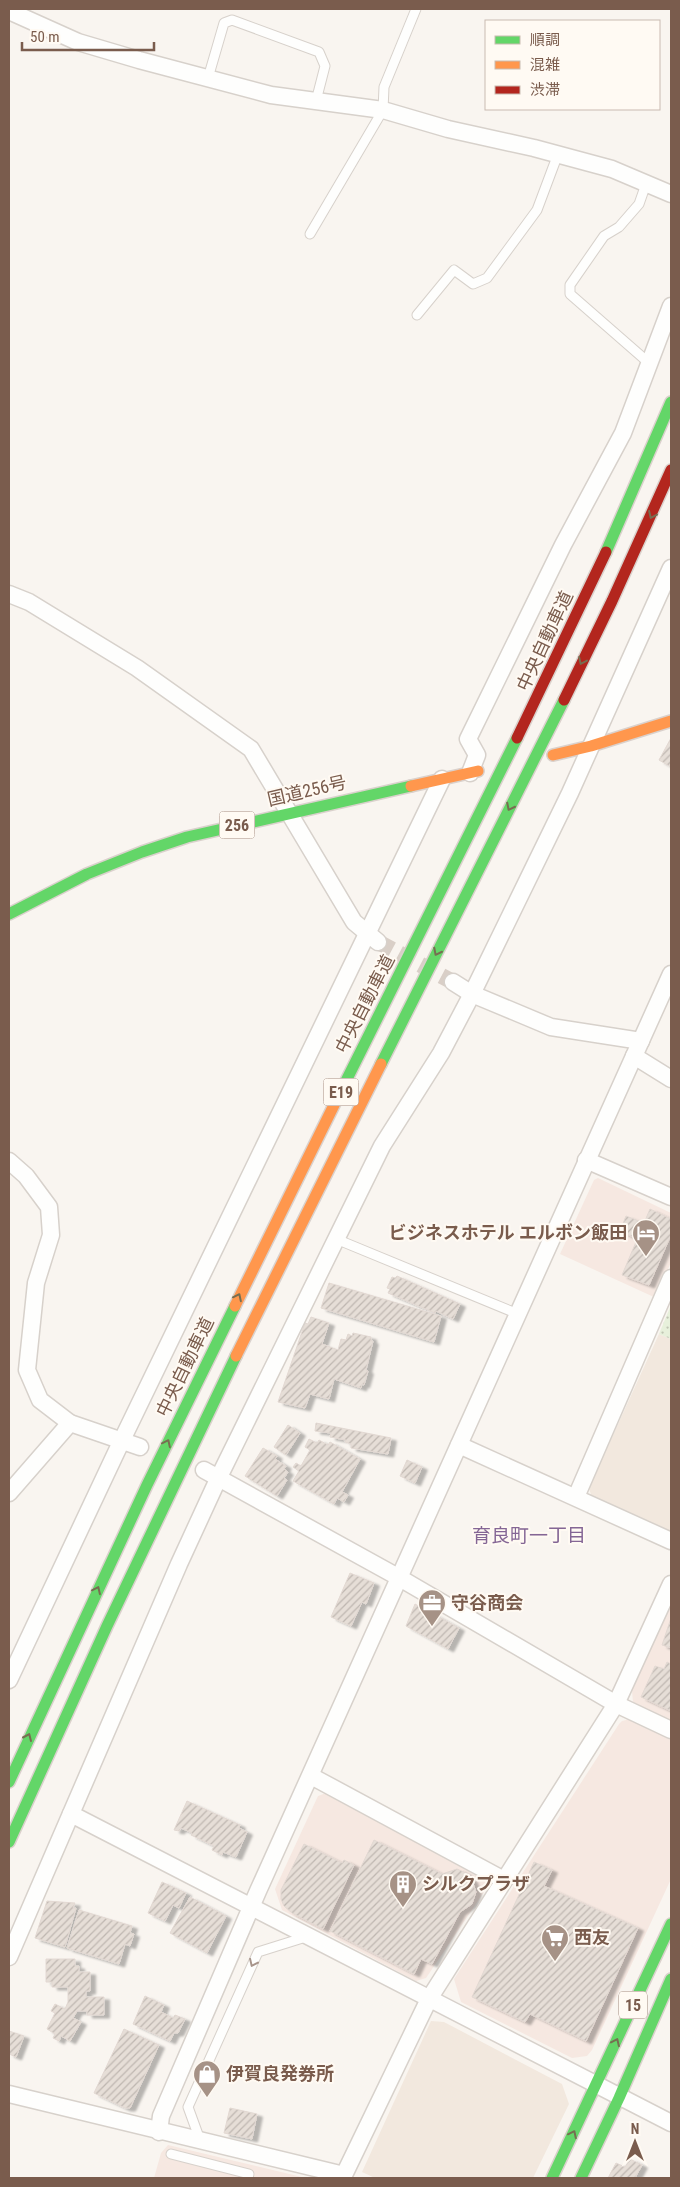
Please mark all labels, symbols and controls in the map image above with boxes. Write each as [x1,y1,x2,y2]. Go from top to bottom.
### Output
scale bar [22,20,155,52]
legend [485,20,660,110]
text: 50 m [30,28,60,46]
text: 順調 [530,31,560,49]
text: 混雑 [530,56,560,74]
text: 渋滞 [530,81,560,99]
one-way arrow [647,510,658,519]
street label: 中央自動車道 [512,587,577,694]
one-way arrow [578,656,588,665]
street label: 国道256号 [265,771,349,810]
one-way arrow [506,802,516,811]
road number: 256 [220,812,254,838]
one-way arrow [433,947,443,956]
street label: 中央自動車道 [331,951,398,1057]
road number: E19 [324,1078,358,1106]
hotel icon: ビジネスホテル エルボン飯田 [631,1218,661,1257]
place label: ビジネスホテル エルボン飯田 [389,1222,627,1243]
one-way arrow [232,1293,242,1302]
street label: 中央自動車道 [151,1314,218,1420]
one-way arrow [161,1439,171,1448]
district label: 育良町一丁目 [472,1524,586,1547]
one-way arrow [91,1586,101,1595]
office icon: 守谷商会 [417,1588,447,1627]
place label: 守谷商会 [451,1592,523,1613]
one-way arrow [22,1733,33,1742]
building icon: シルクプラザ [388,1869,418,1908]
place label: シルクプラザ [422,1873,530,1894]
supermarket icon: 西友 [540,1923,570,1962]
place label: 西友 [574,1927,610,1948]
one-way arrow [249,1958,259,1967]
road number: 15 [619,1992,647,2018]
one-way arrow [610,2038,620,2047]
shop icon: 伊賀良発券所 [192,2059,222,2098]
place label: 伊賀良発券所 [226,2063,334,2084]
north arrow [610,2117,660,2167]
text: N [631,2121,639,2137]
one-way arrow [567,2130,578,2139]

